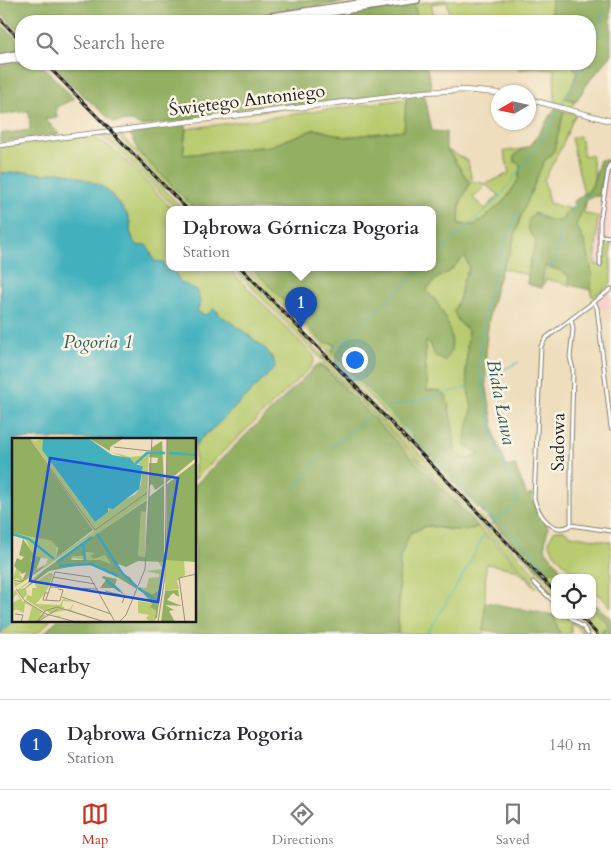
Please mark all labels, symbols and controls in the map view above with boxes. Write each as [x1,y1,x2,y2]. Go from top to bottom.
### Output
search box [15,15,596,70]
icon: search [33,29,61,57]
text: Search here [73,30,165,56]
street label: Świętego Antoniego [168,78,327,122]
north arrow [491,85,536,130]
popup [166,206,436,271]
text: Dąbrowa Górnicza Pogoria [183,215,419,241]
text: Station [183,241,230,263]
pin: 1 [285,287,317,328]
water label: Pogoria 1 [63,329,133,355]
your location [342,347,368,373]
water label: Biała Ława [480,357,522,448]
street label: Sadowa [545,412,572,471]
inset map [12,438,196,622]
map controls [551,574,596,619]
button: locate [551,574,596,619]
text: Nearby [20,652,91,681]
text: Dąbrowa Górnicza Pogoria [67,721,303,747]
text: 1 [32,734,40,756]
text: 140 m [549,734,591,756]
text: Station [67,747,114,769]
tab: Map [81,800,109,849]
tab: Directions [272,800,333,849]
tab: Saved [496,800,530,849]

